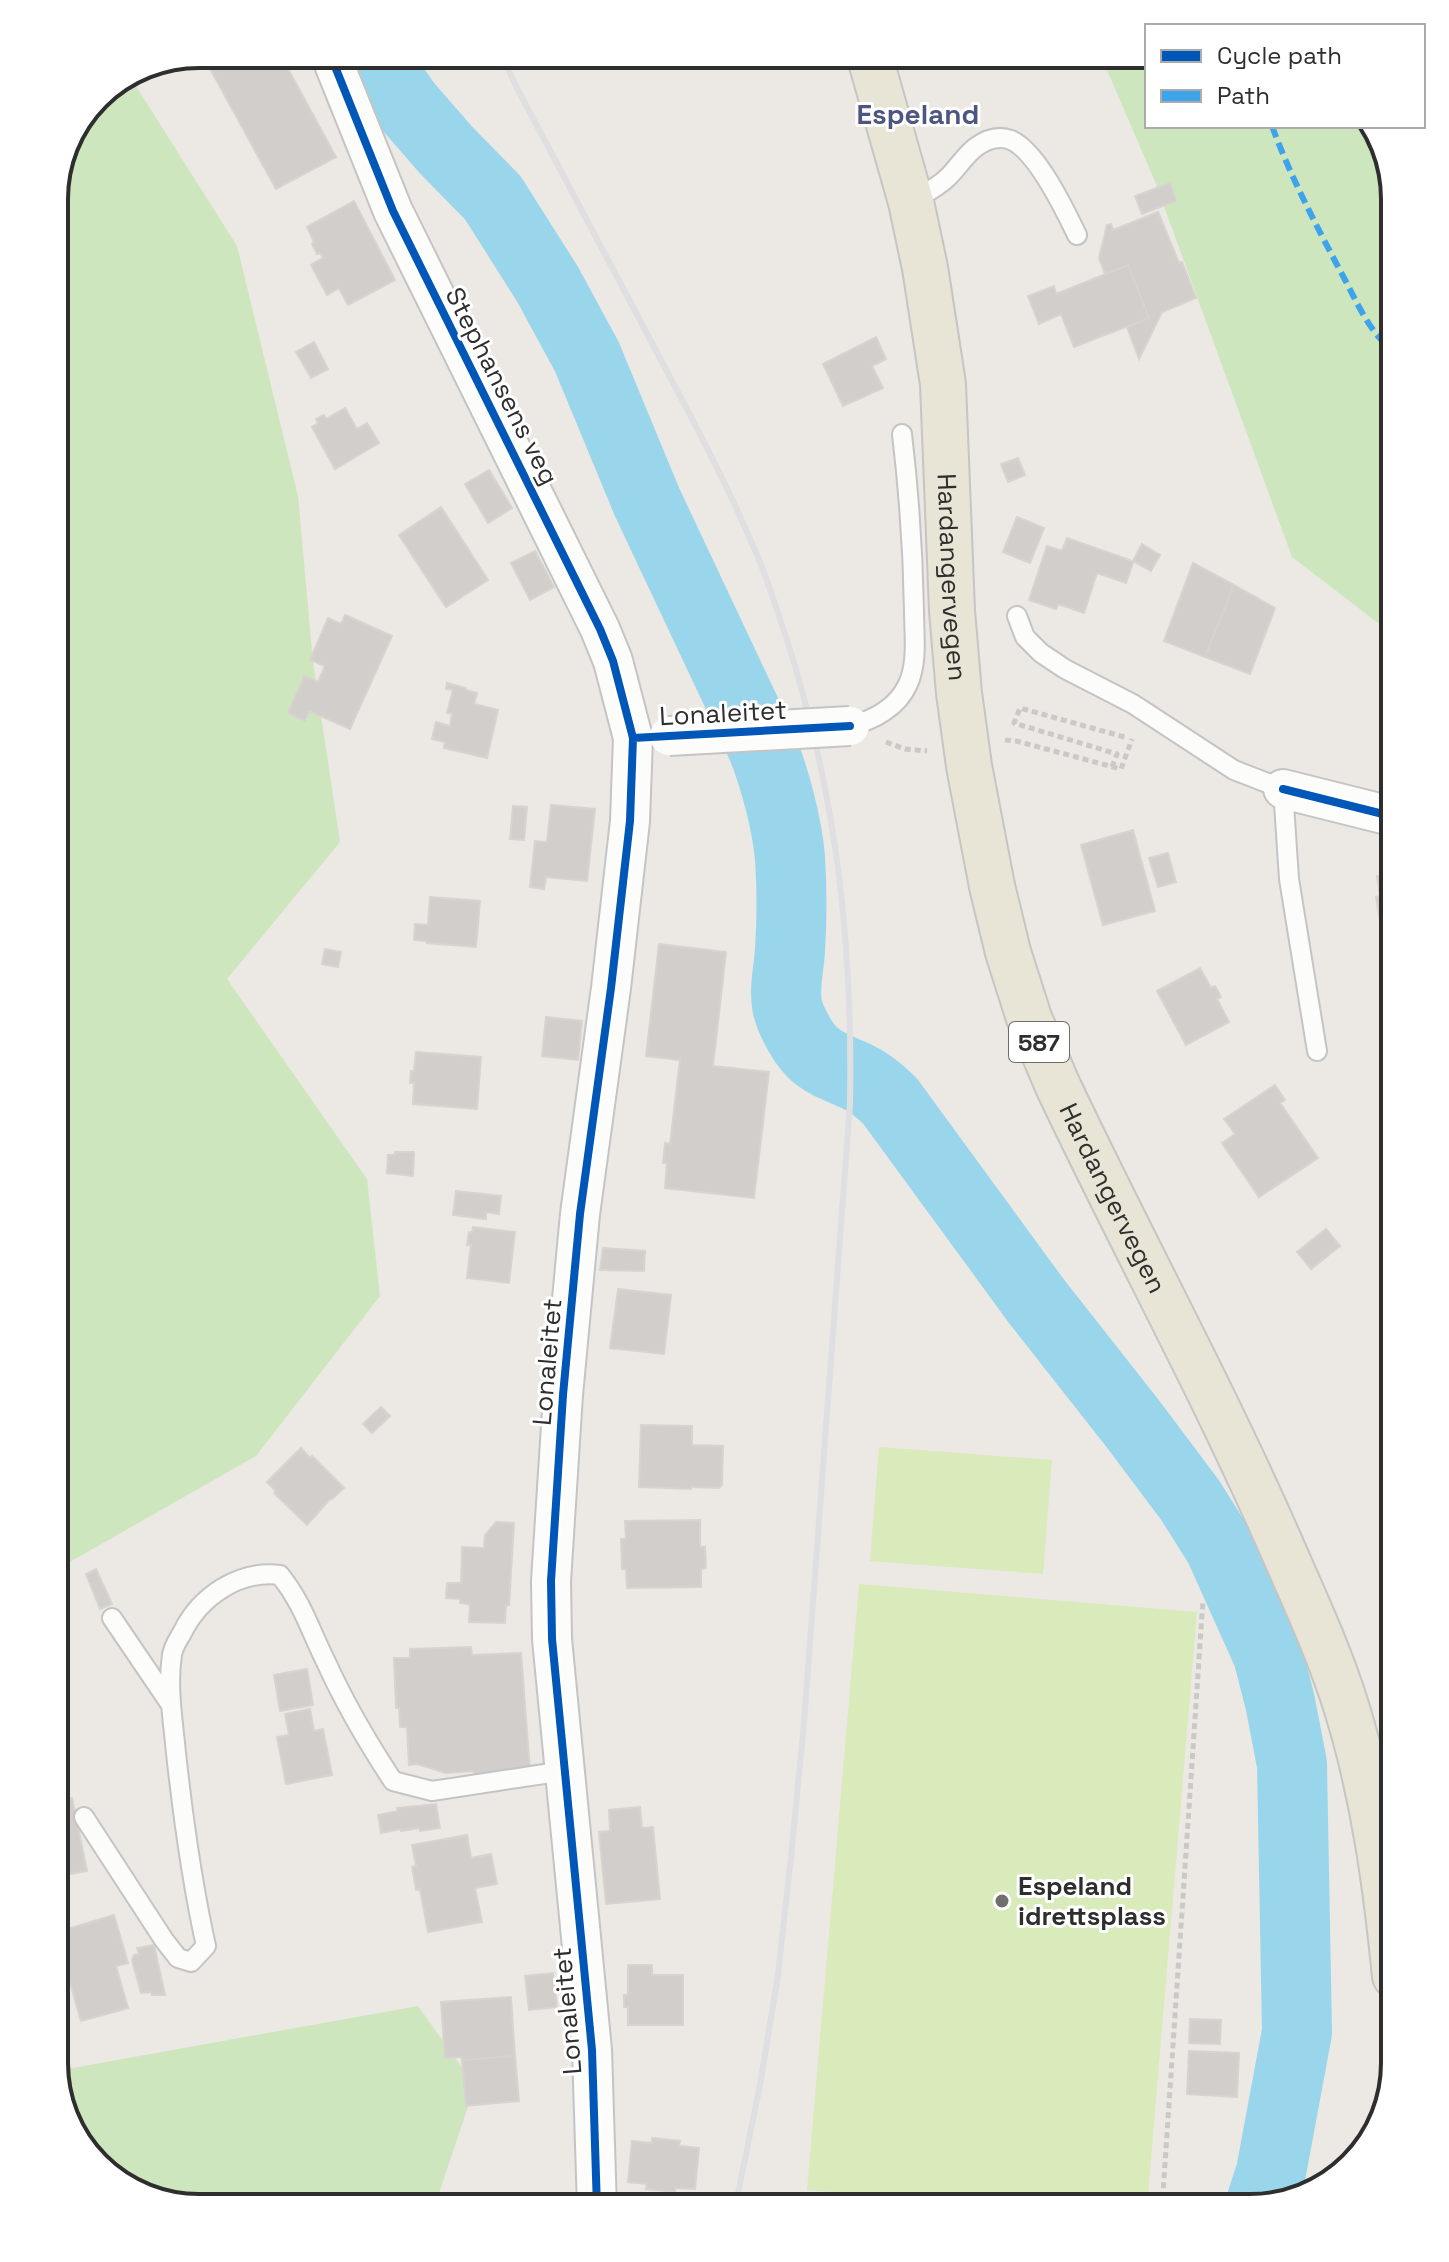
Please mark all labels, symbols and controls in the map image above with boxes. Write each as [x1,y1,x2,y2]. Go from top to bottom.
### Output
legend [1145,24,1425,128]
text: Cycle path [1217,40,1342,71]
text: Path [1217,80,1270,111]
district label: Espeland [857,96,979,132]
street label: Stephansens veg [438,281,566,491]
street label: Hardangervegen [930,473,975,682]
street label: Lonaleitet [658,693,788,733]
road number: 587 [1009,1022,1069,1062]
street label: Hardangervegen [1052,1098,1174,1299]
street label: Lonaleitet [525,1297,569,1427]
place label: Espeland idrettsplass [1018,1869,1166,1933]
marker: Espeland idrettsplass [993,1892,1011,1910]
street label: Lonaleitet [545,1946,589,2076]

